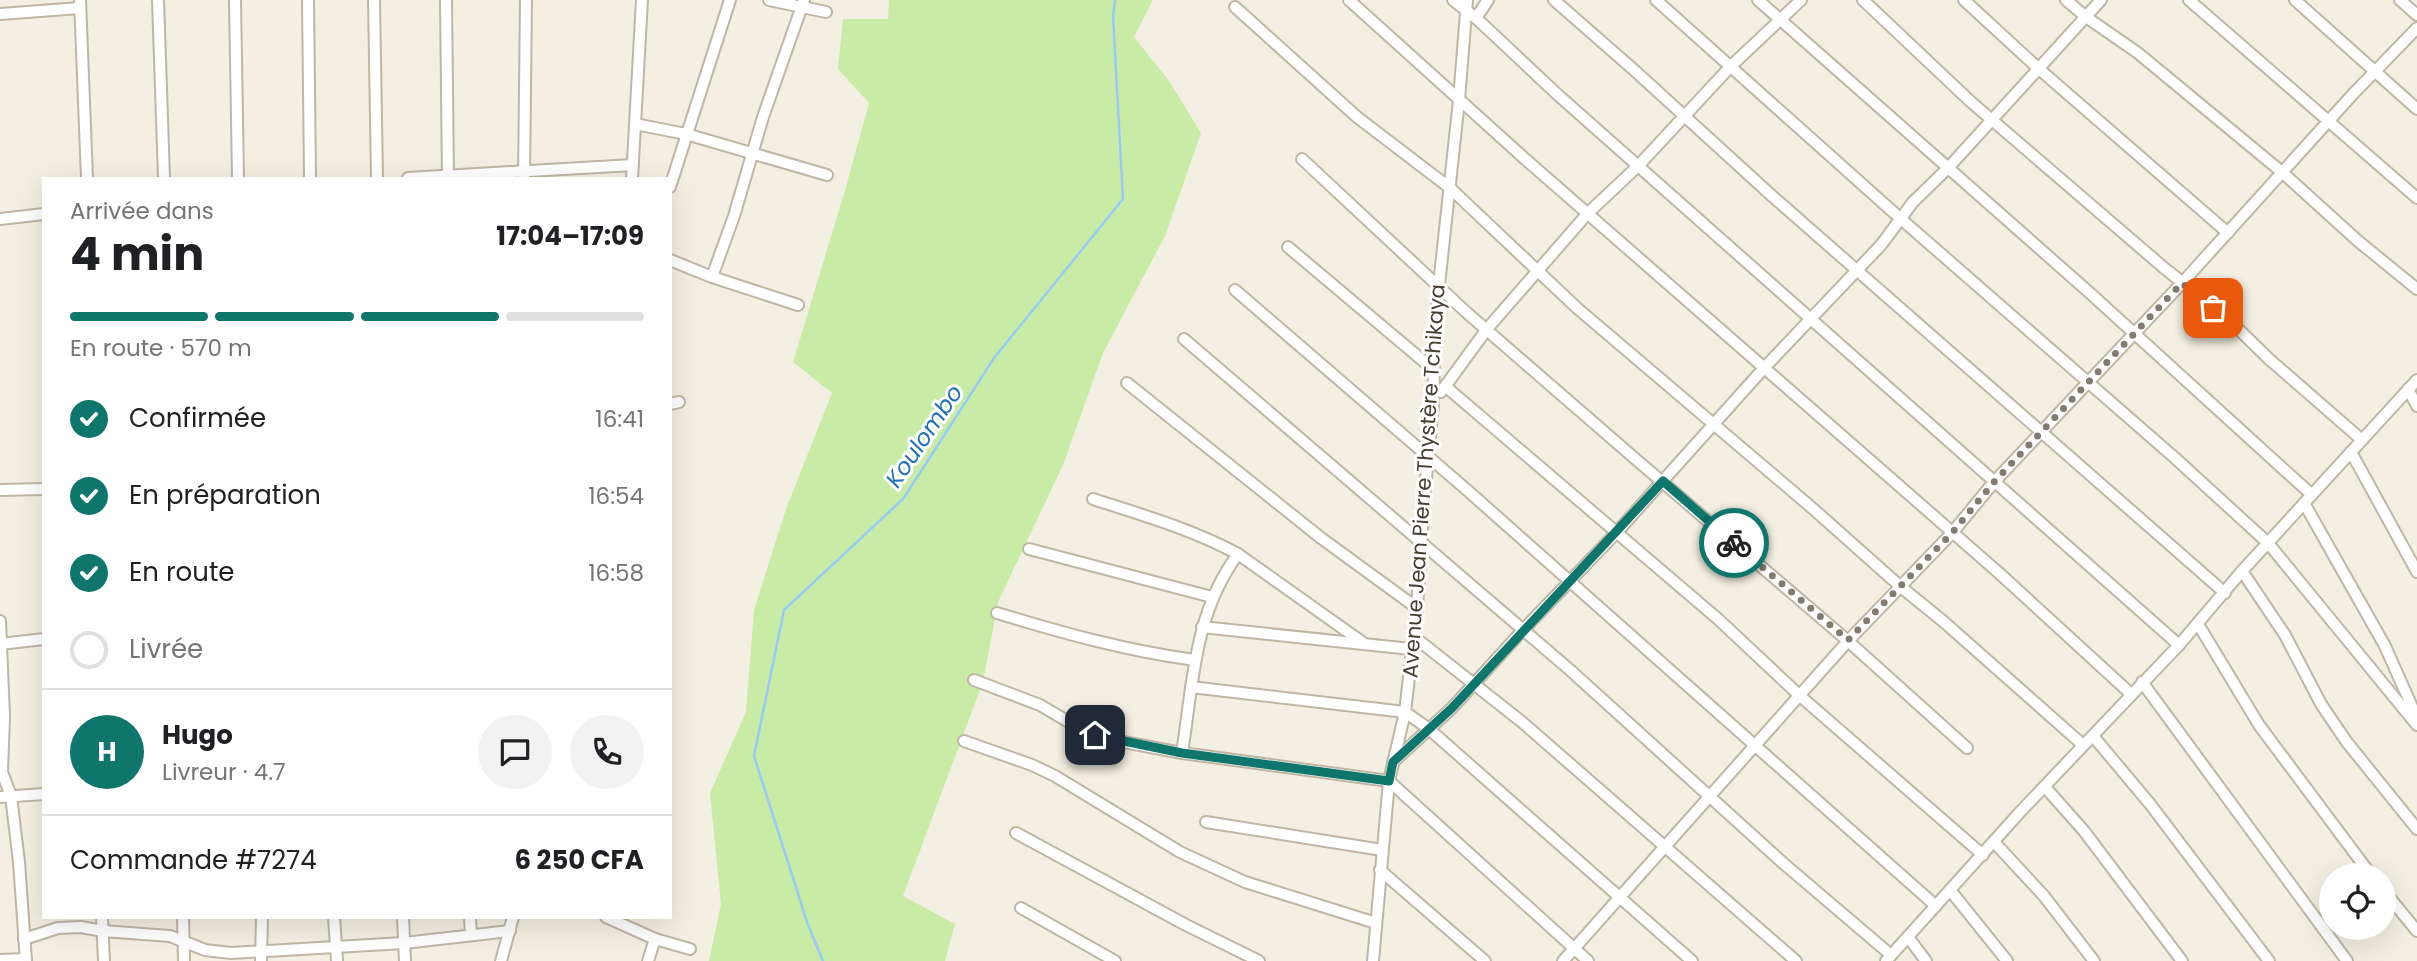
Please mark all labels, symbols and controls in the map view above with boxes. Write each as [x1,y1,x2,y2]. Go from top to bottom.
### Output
text: Arrivée dans [70,195,214,227]
text: 17:04–17:09 [496,218,644,254]
text: 4 min [70,222,204,286]
pin [2183,278,2243,338]
street label: Avenue Jean Pierre Thystère Tchikaya [1395,283,1452,679]
icon: bag [2194,289,2232,327]
text: En route · 570 m [70,332,252,364]
water label: Koulombo [878,378,970,494]
icon: check [70,400,108,438]
text: Confirmée [129,400,266,436]
text: 16:41 [595,403,644,435]
icon: check [70,477,108,515]
text: En préparation [129,477,321,513]
text: 16:54 [588,480,644,512]
courier [1699,508,1769,578]
icon: bike [1715,524,1753,562]
icon: check [70,554,108,592]
text: En route [129,554,234,590]
text: 16:58 [588,557,644,589]
text: Livrée [129,631,203,667]
pin [1065,705,1125,765]
button: chat [478,715,552,789]
button: phone [570,715,644,789]
icon: home [1076,716,1114,754]
text: Hugo [162,717,233,753]
text: H [97,734,117,770]
text: Livreur · 4.7 [162,756,286,788]
text: Commande #7274 [70,842,317,878]
text: 6 250 CFA [515,842,644,878]
map controls [2319,863,2396,940]
button: locate [2319,863,2396,940]

